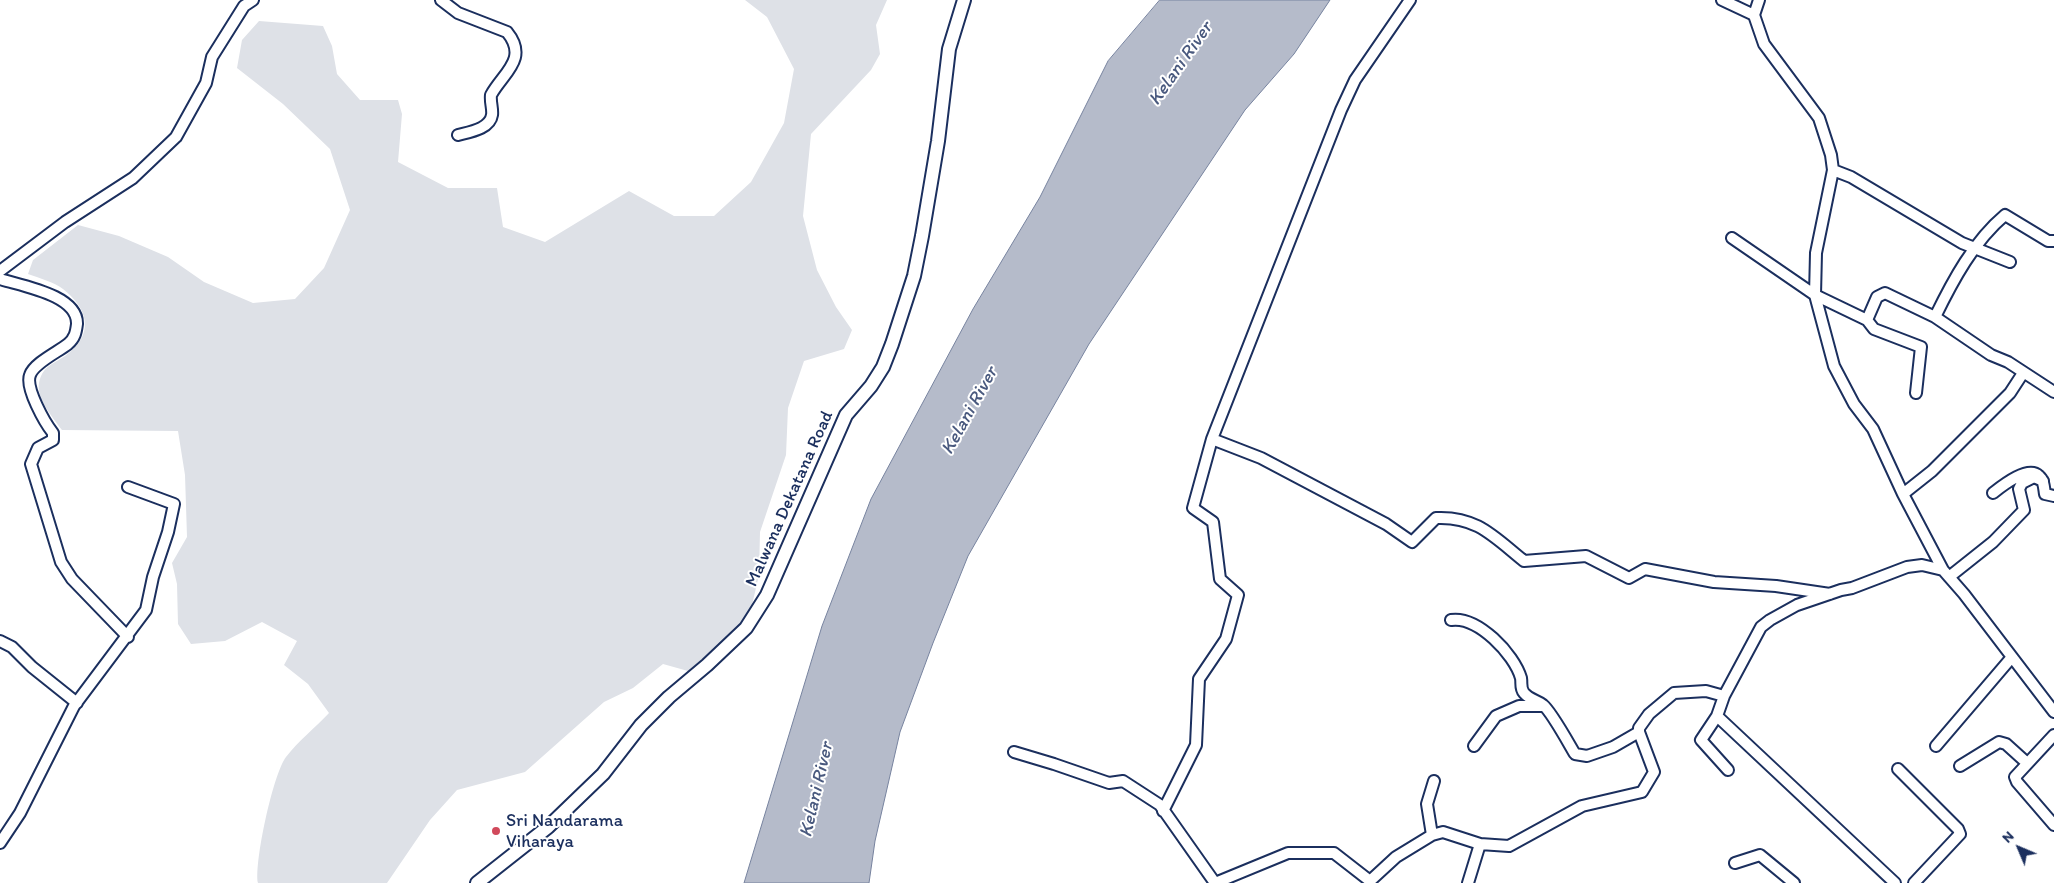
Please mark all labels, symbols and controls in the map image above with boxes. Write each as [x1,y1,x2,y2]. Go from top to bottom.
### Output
water label: Kelani River [1144,18,1218,110]
water label: Kelani River [937,363,1003,459]
street label: Malwana Dekatana Road [741,408,839,590]
water label: Kelani River [795,740,839,840]
place label: Sri Nandarama Viharaya [506,810,623,852]
north arrow [1994,823,2044,873]
marker: Sri Nandarama Viharaya [490,825,502,837]
text: N [1999,828,2017,846]

